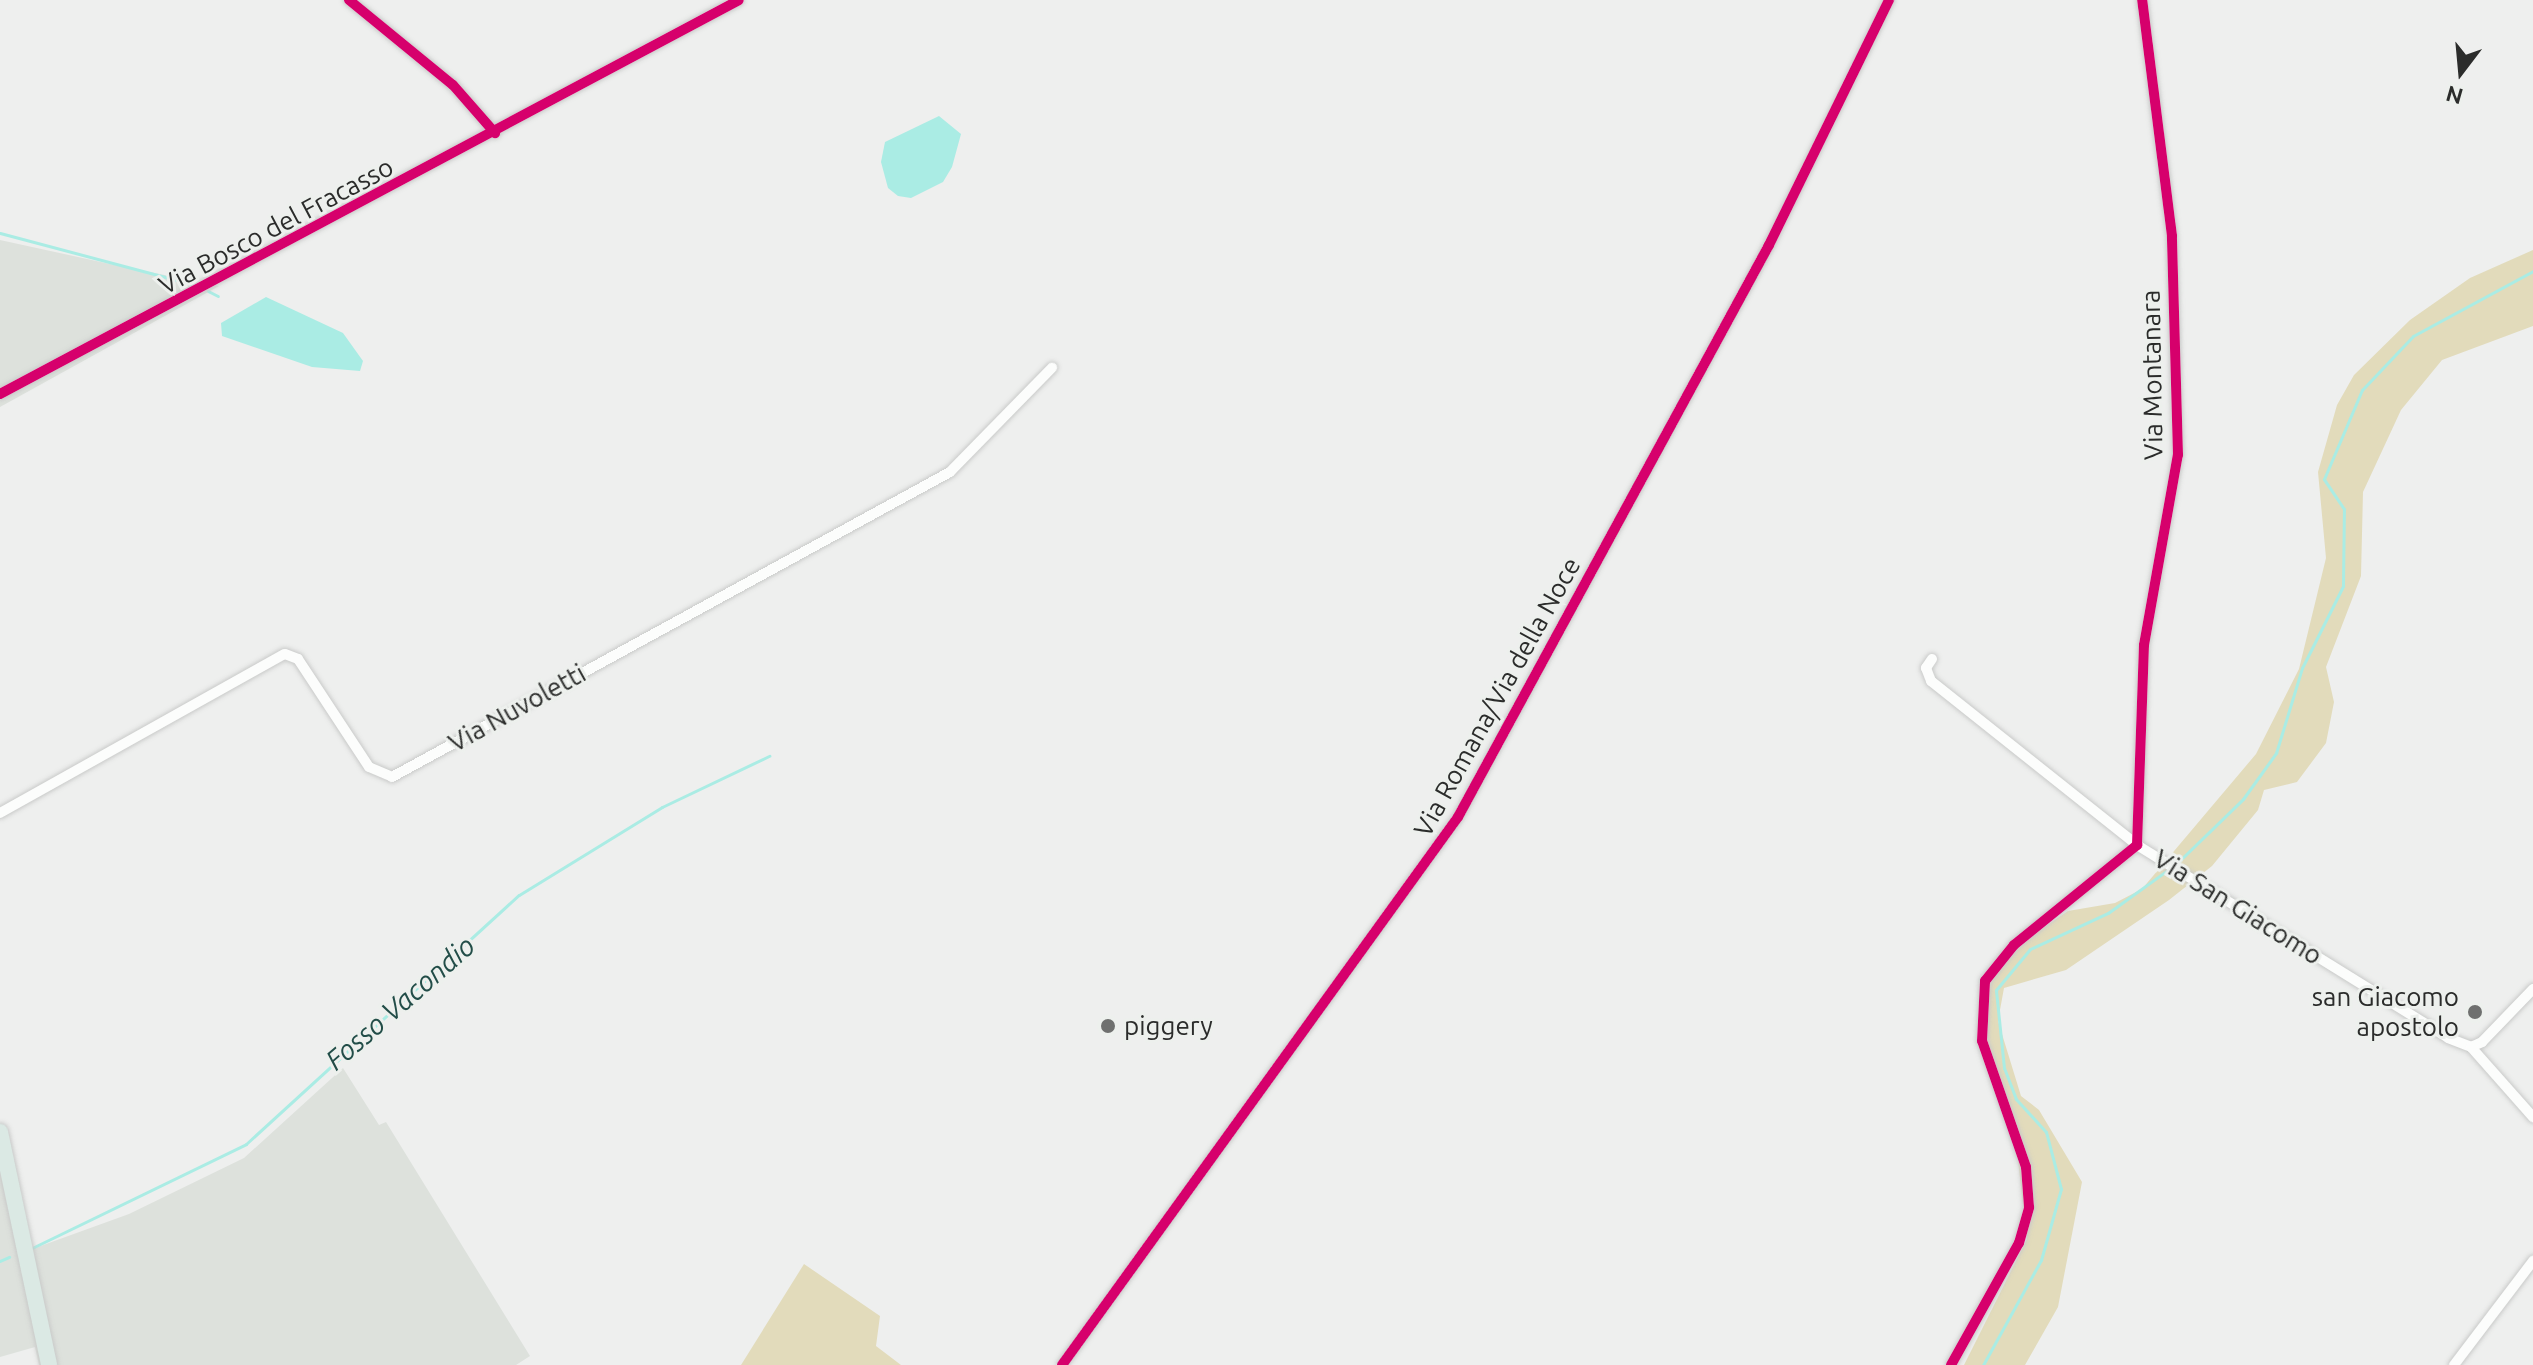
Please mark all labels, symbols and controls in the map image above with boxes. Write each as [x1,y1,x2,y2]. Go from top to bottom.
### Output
north arrow [2421,32,2501,112]
text: N [2443,81,2466,110]
street label: Via Bosco del Fracasso [153,151,399,301]
street label: Via Montanara [2135,289,2169,461]
street label: Via Romana/Via della Noce [1407,552,1587,842]
street label: Via Nuvoletti [443,657,591,759]
street label: Via San Giacomo [2148,843,2328,971]
water label: Fosso Vacondio [318,929,482,1077]
place label: san Giacomo apostolo [2312,981,2459,1042]
marker: san Giacomo apostolo [2466,1003,2484,1021]
place label: piggery [1124,1010,1213,1042]
marker: piggery [1099,1017,1117,1035]

